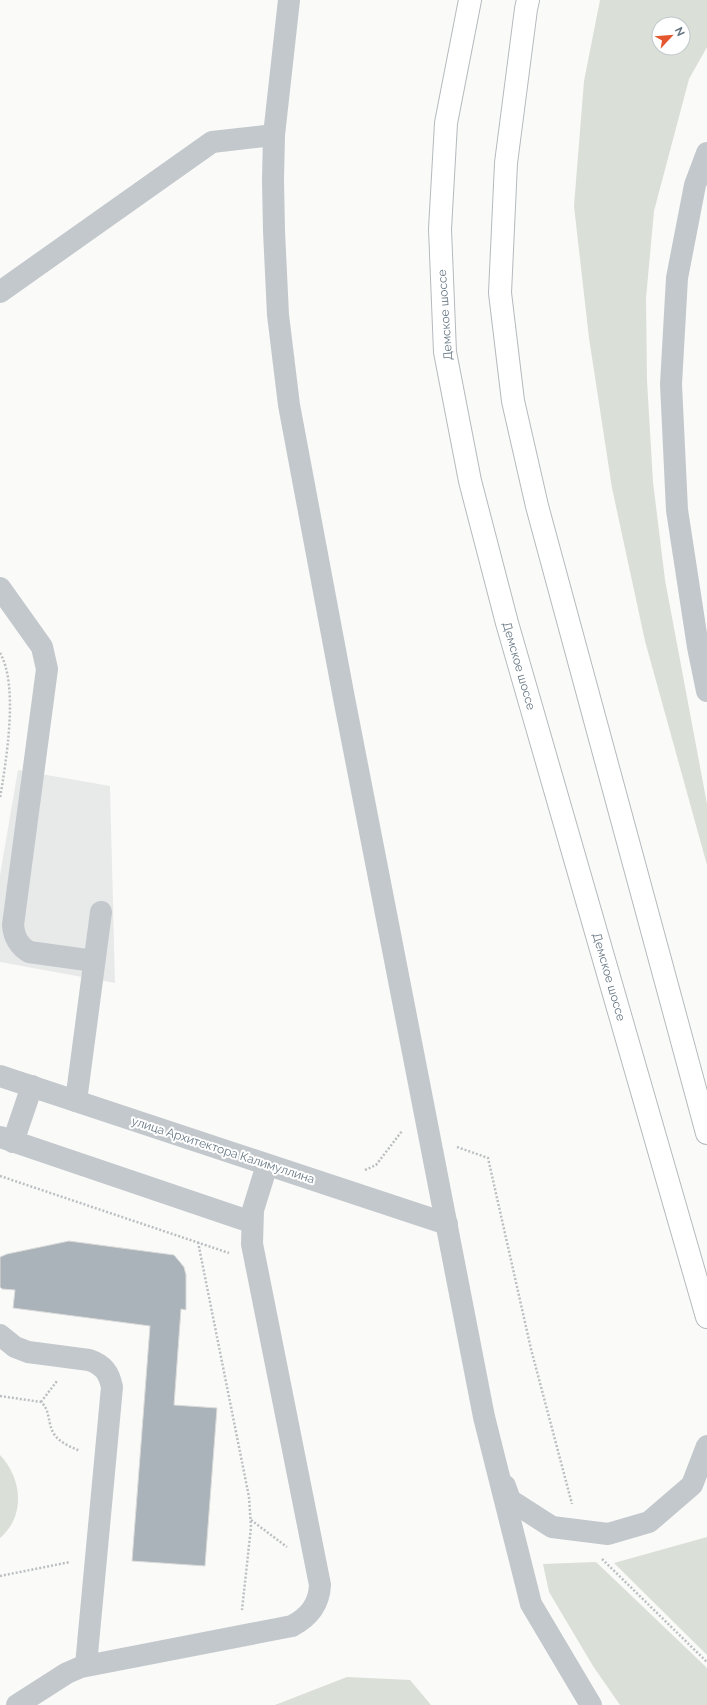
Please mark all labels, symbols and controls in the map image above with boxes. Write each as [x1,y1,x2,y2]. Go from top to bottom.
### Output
north arrow [651,16,691,56]
text: N [672,25,687,38]
street label: Демское шоссе [435,269,455,361]
street label: Демское шоссе [500,620,538,712]
street label: Демское шоссе [590,931,628,1023]
street label: улица Архитектора Калимуллина [130,1114,316,1186]

